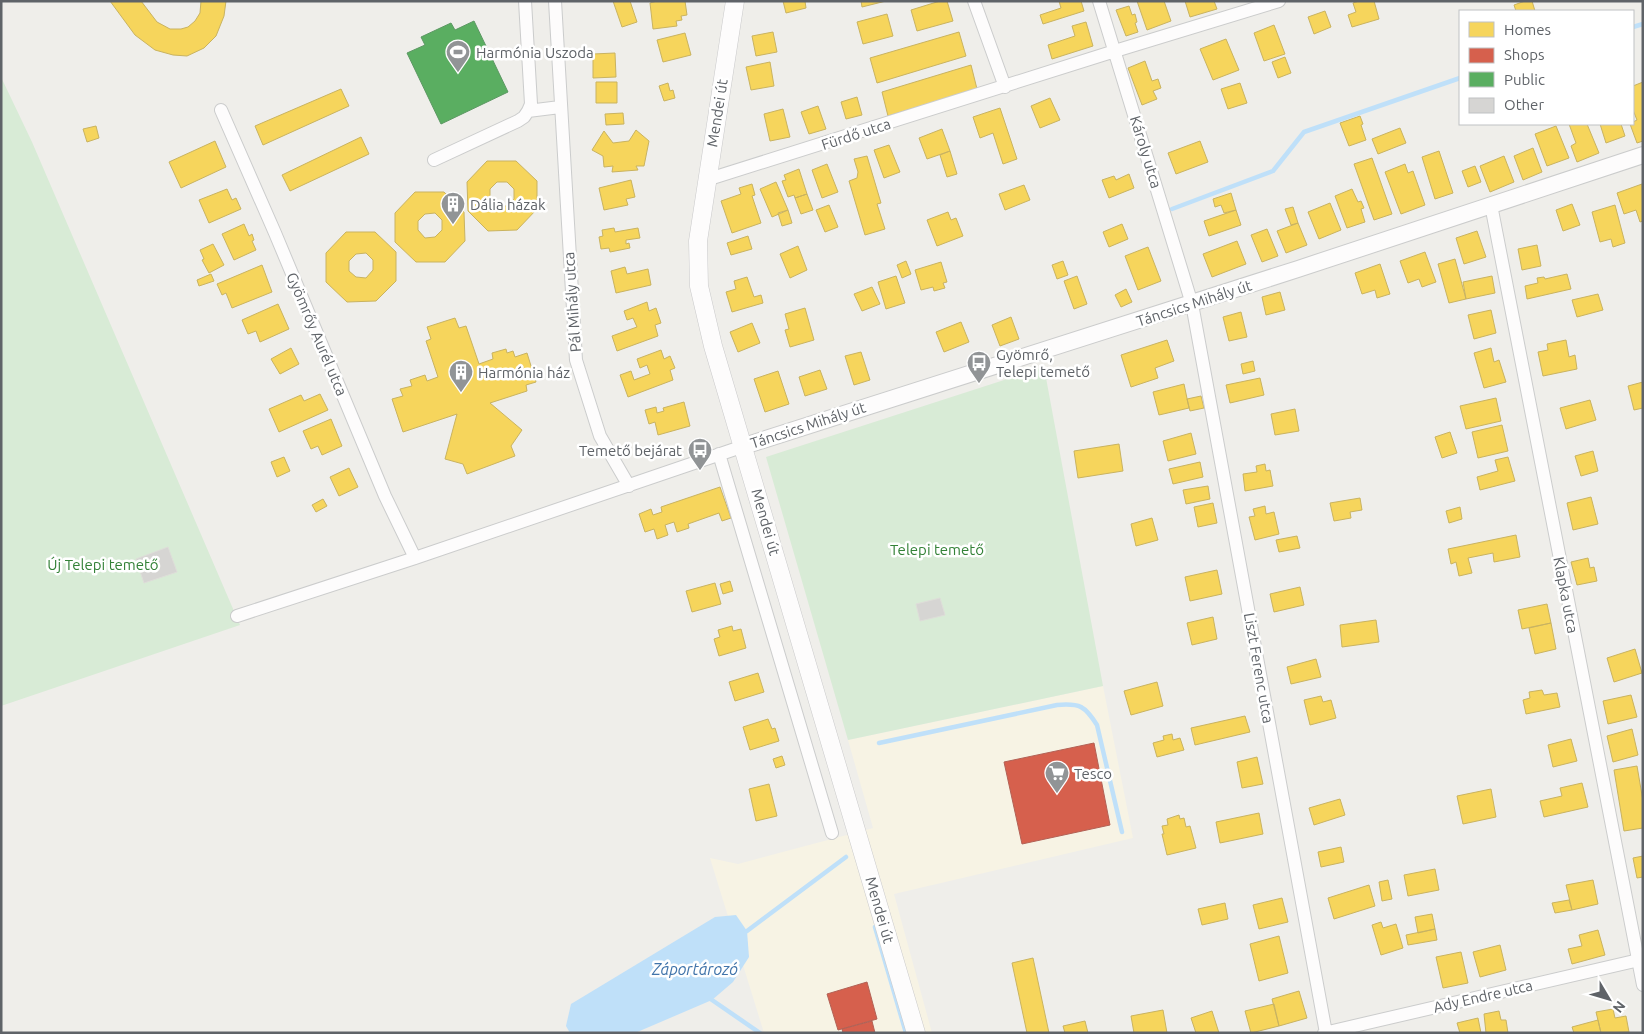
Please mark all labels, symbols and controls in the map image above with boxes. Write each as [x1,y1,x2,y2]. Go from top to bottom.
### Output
legend [1459,10,1634,125]
text: Homes [1504,21,1551,38]
sports icon: Harmónia Uszoda [445,39,471,73]
place label: Harmónia Uszoda [476,44,594,61]
text: Shops [1504,46,1545,63]
text: Public [1504,71,1545,88]
street label: Mendei út [703,78,731,148]
text: Other [1504,96,1544,113]
street label: Károly utca [1127,114,1165,190]
street label: Fürdő utca [819,115,893,153]
building icon: Dália házak [440,191,466,225]
place label: Dália házak [470,196,546,213]
street label: Pál Mihály utca [560,251,584,353]
street label: Gyömrőy Aurél utca [283,270,351,398]
street label: Táncsics Mihály út [1134,276,1254,330]
place label: Gyömrő, Telepi temető [996,346,1090,380]
bus stop icon: Gyömrő, Telepi temető [966,350,992,384]
building icon: Harmónia ház [448,359,474,393]
place label: Harmónia ház [478,364,570,381]
street label: Táncsics Mihály út [748,398,868,452]
bus stop icon: Temető bejárat [687,437,713,471]
place label: Temető bejárat [579,442,682,459]
street label: Mendei út [748,487,784,557]
park label: Telepi temető [890,541,984,558]
street label: Klapka utca [1550,555,1582,635]
park label: Új Telepi temető [47,556,159,573]
street label: Liszt Ferenc utca [1241,611,1277,725]
supermarket icon: Tesco [1044,760,1070,794]
place label: Tesco [1074,765,1112,782]
street label: Mendei út [862,875,898,945]
water label: Záportározó [651,960,738,978]
north arrow [1584,974,1634,1024]
street label: Ady Endre utca [1432,976,1534,1016]
text: N [1610,998,1629,1016]

